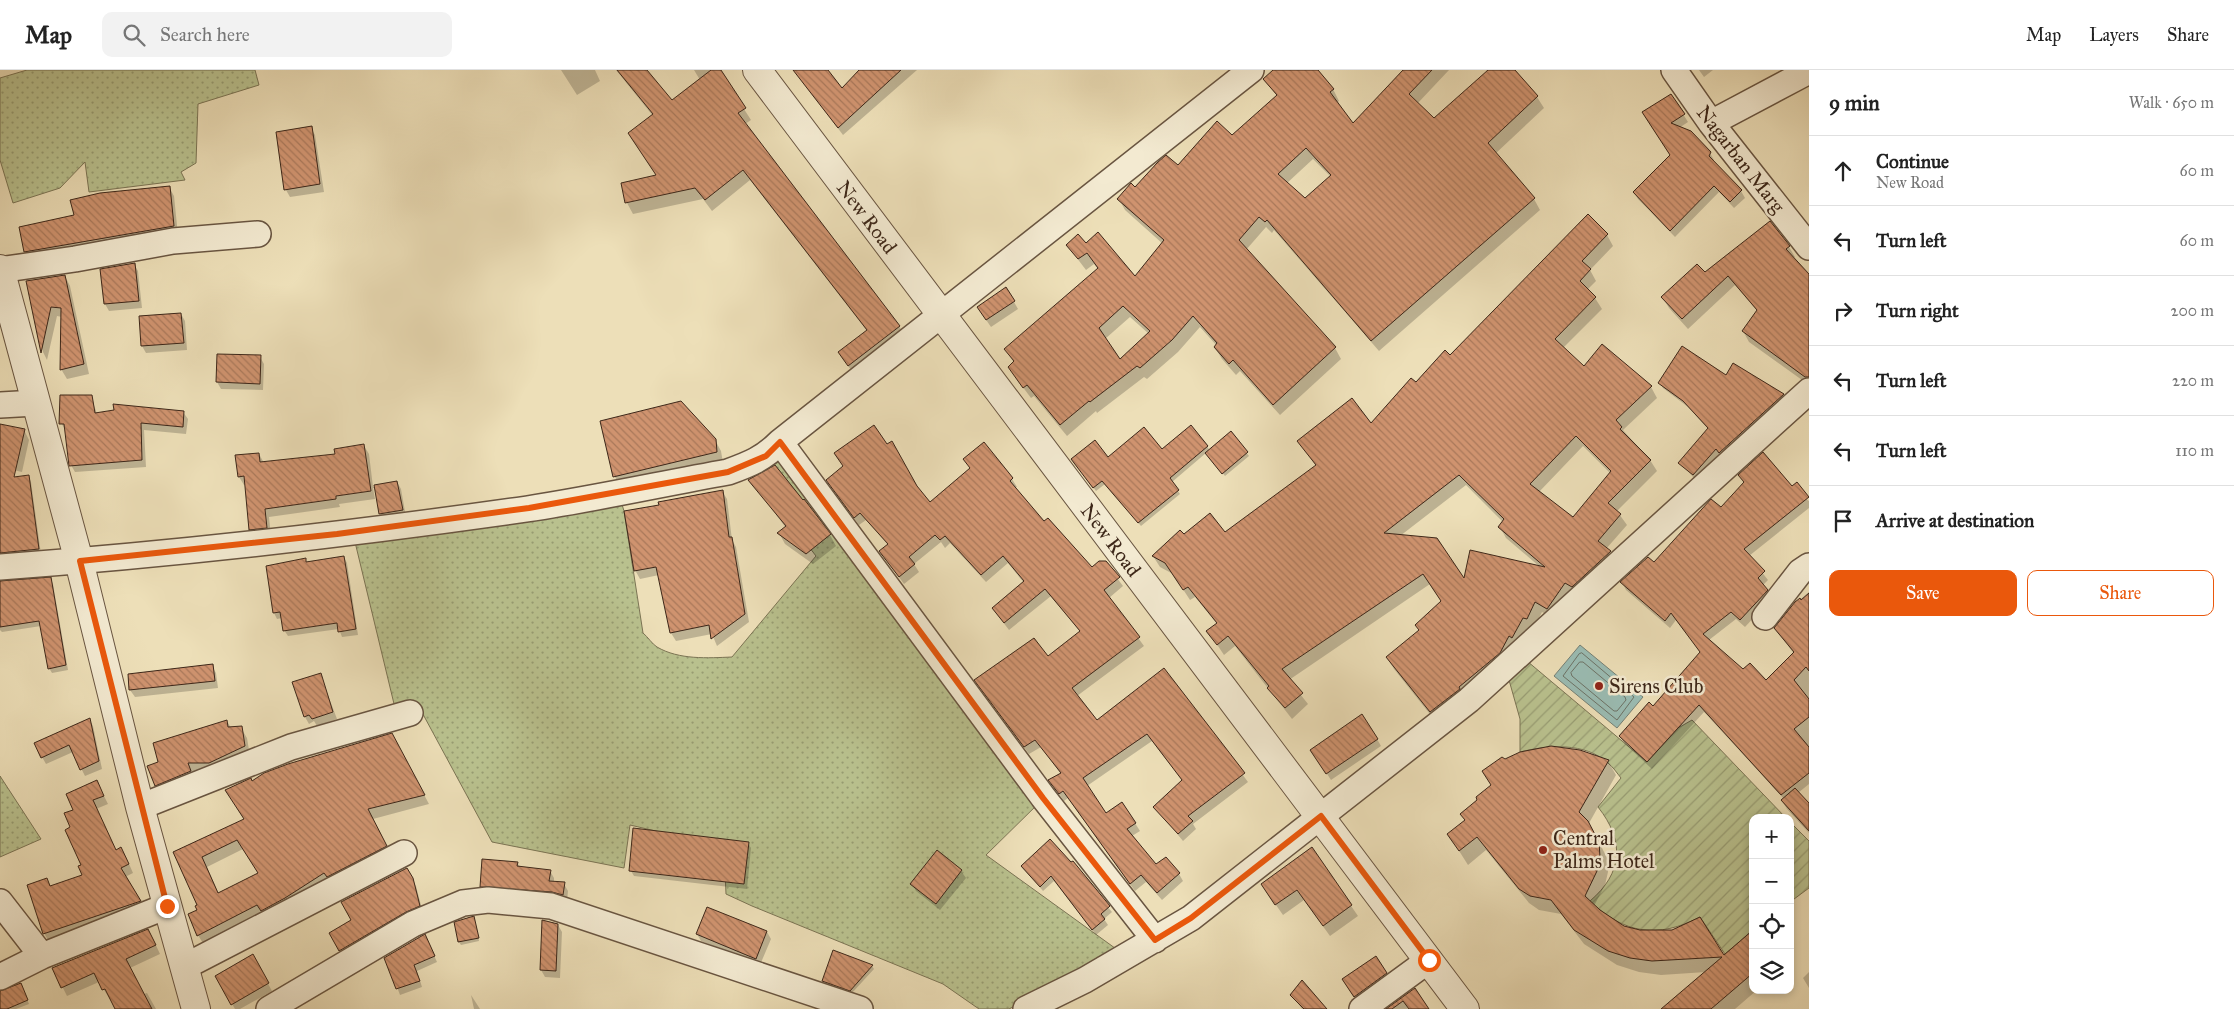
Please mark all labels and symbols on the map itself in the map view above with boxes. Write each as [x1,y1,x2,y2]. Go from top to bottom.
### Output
street label: Nagarban Marg [1691,101,1791,219]
street label: New Road [832,176,902,258]
street label: New Road [1076,499,1146,581]
place label: Sirens Club [1609,674,1704,698]
marker: Sirens Club [1593,680,1605,692]
place label: Central Palms Hotel [1553,826,1655,873]
marker: Central Palms Hotel [1537,844,1549,856]
route end [156,895,179,918]
route start [1418,949,1441,972]

